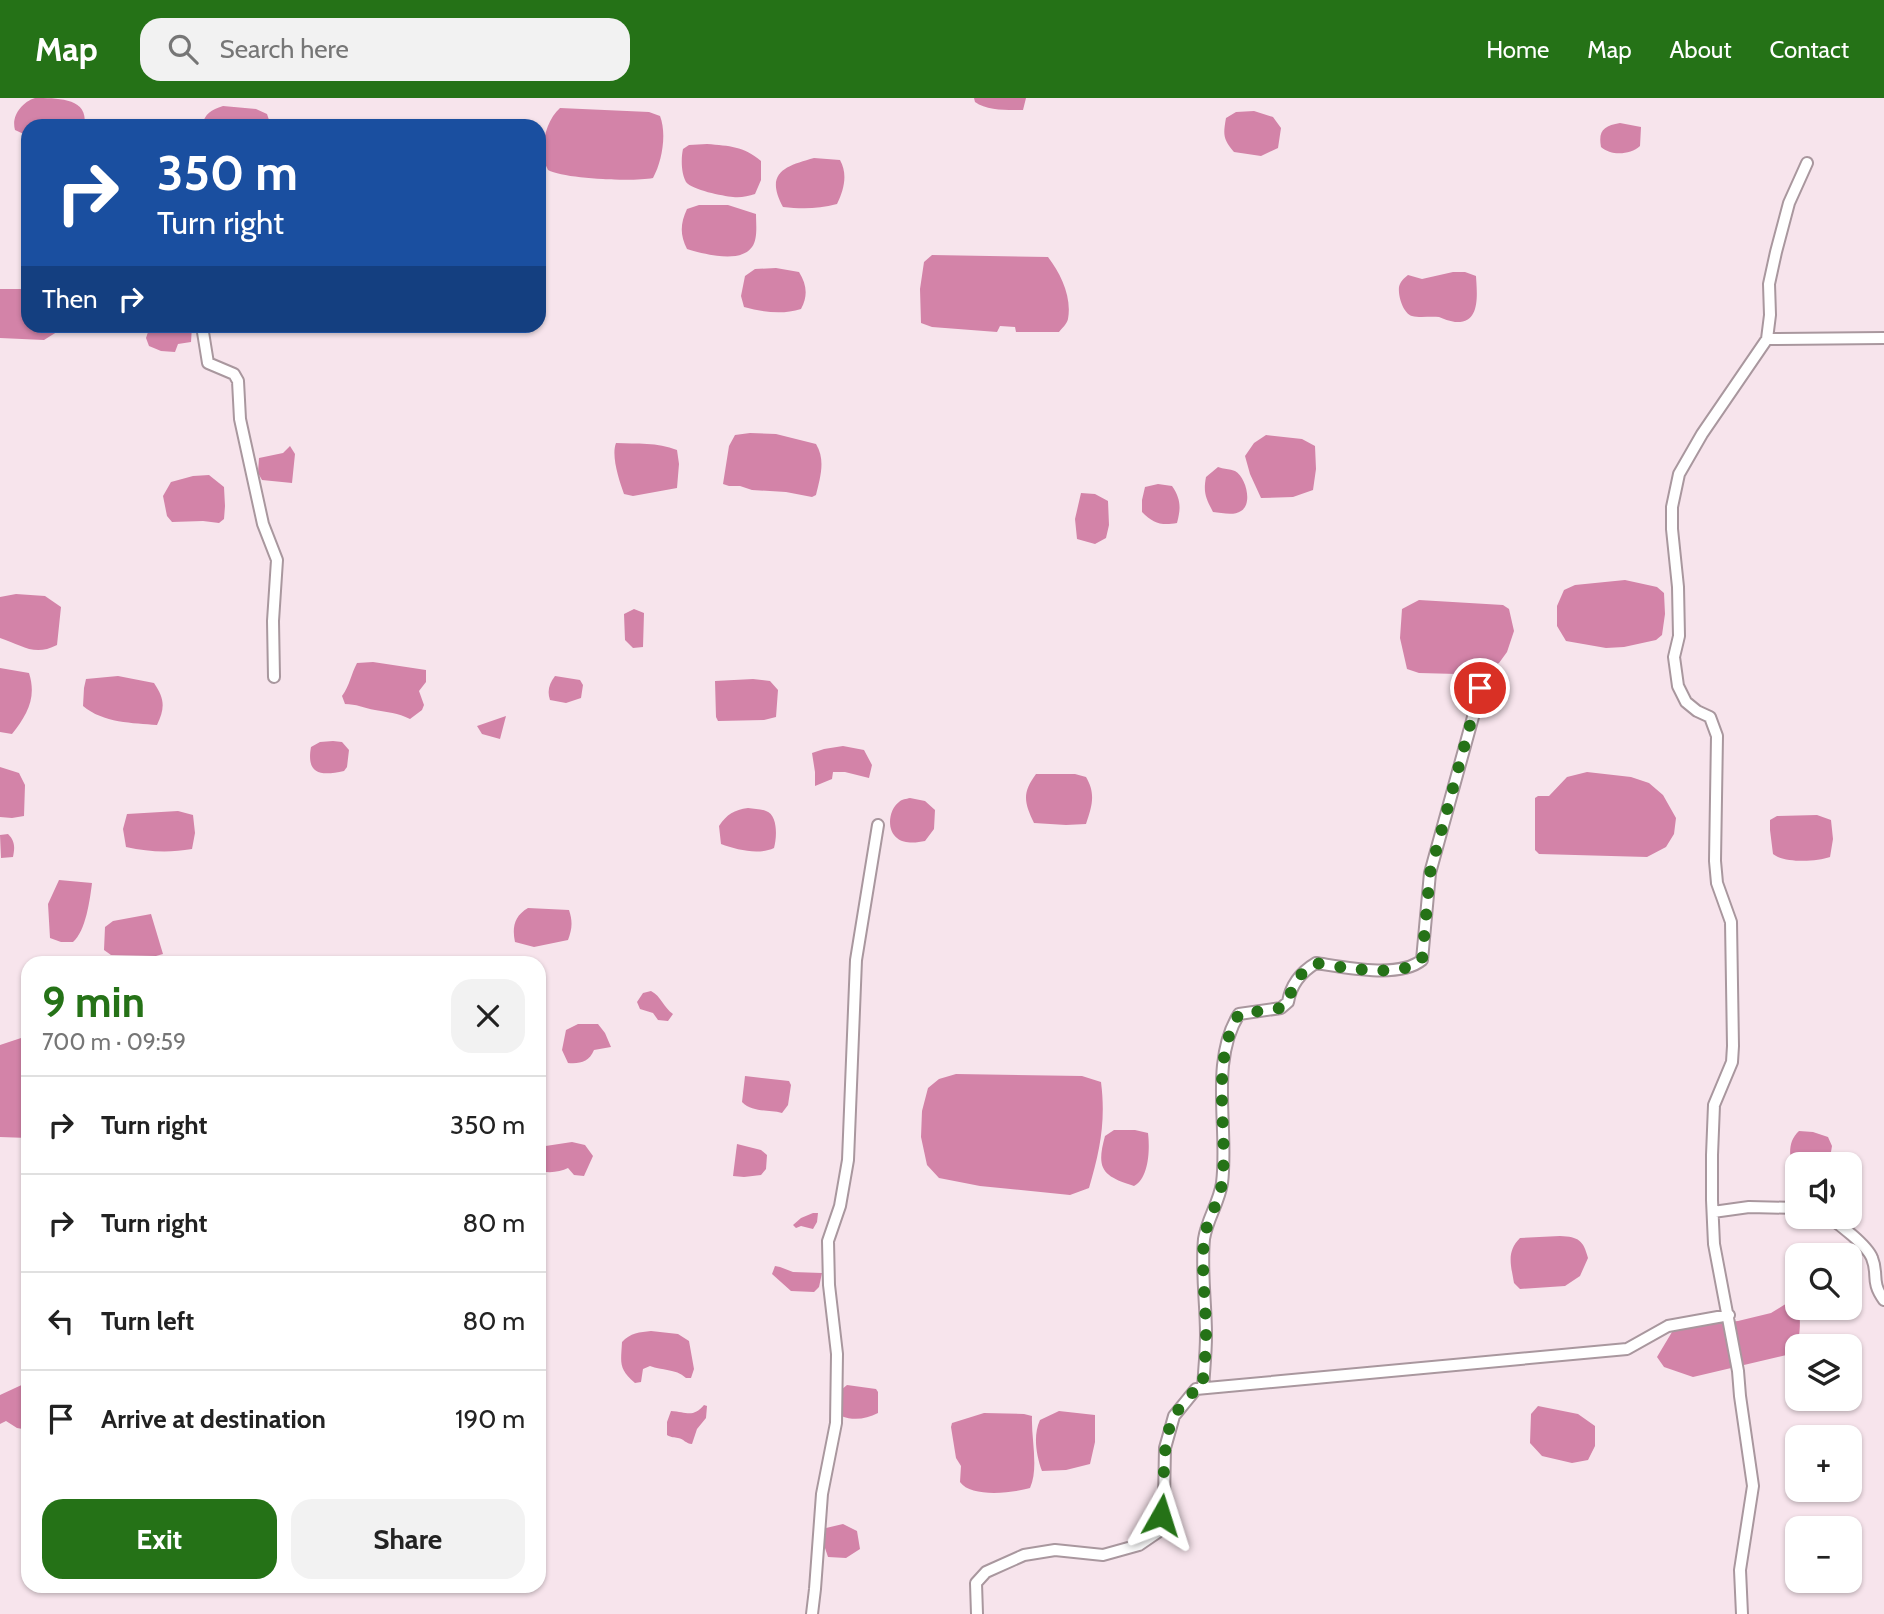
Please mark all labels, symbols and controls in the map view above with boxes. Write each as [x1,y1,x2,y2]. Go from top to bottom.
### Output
search box [140,18,630,81]
text: Map [35,29,98,69]
icon: search [164,30,202,68]
text: Search here [220,33,349,65]
text: Home [1486,35,1549,64]
text: Map [1587,35,1632,64]
text: About [1670,35,1732,64]
text: Contact [1770,35,1849,64]
text: 350 m [157,143,298,202]
icon: right [42,147,133,238]
text: Turn right [157,203,284,242]
icon: right [112,280,150,318]
text: Then [42,283,98,315]
pin [1450,658,1510,718]
icon: arrive [1461,669,1499,707]
text: 9 min [42,976,145,1028]
button: close [451,979,525,1053]
text: 700 m · 09:59 [42,1028,186,1056]
icon: right [42,1106,80,1144]
text: Turn right [101,1109,207,1141]
text: 350 m [450,1109,525,1141]
map controls [1785,1152,1862,1593]
button: sound [1785,1152,1862,1229]
icon: right [42,1204,80,1242]
text: Turn right [101,1207,207,1239]
text: 80 m [462,1207,525,1239]
button: search [1785,1243,1862,1320]
icon: left [42,1302,80,1340]
text: Turn left [101,1305,194,1337]
text: 80 m [462,1305,525,1337]
button: layers [1785,1334,1862,1411]
icon: arrive [42,1400,80,1438]
text: Arrive at destination [101,1403,326,1435]
text: 190 m [455,1403,525,1435]
button: + [1785,1425,1862,1502]
position arrow [1124,1478,1198,1552]
button: Exit [42,1499,277,1579]
button: Share [291,1499,525,1579]
button: − [1785,1516,1862,1593]

